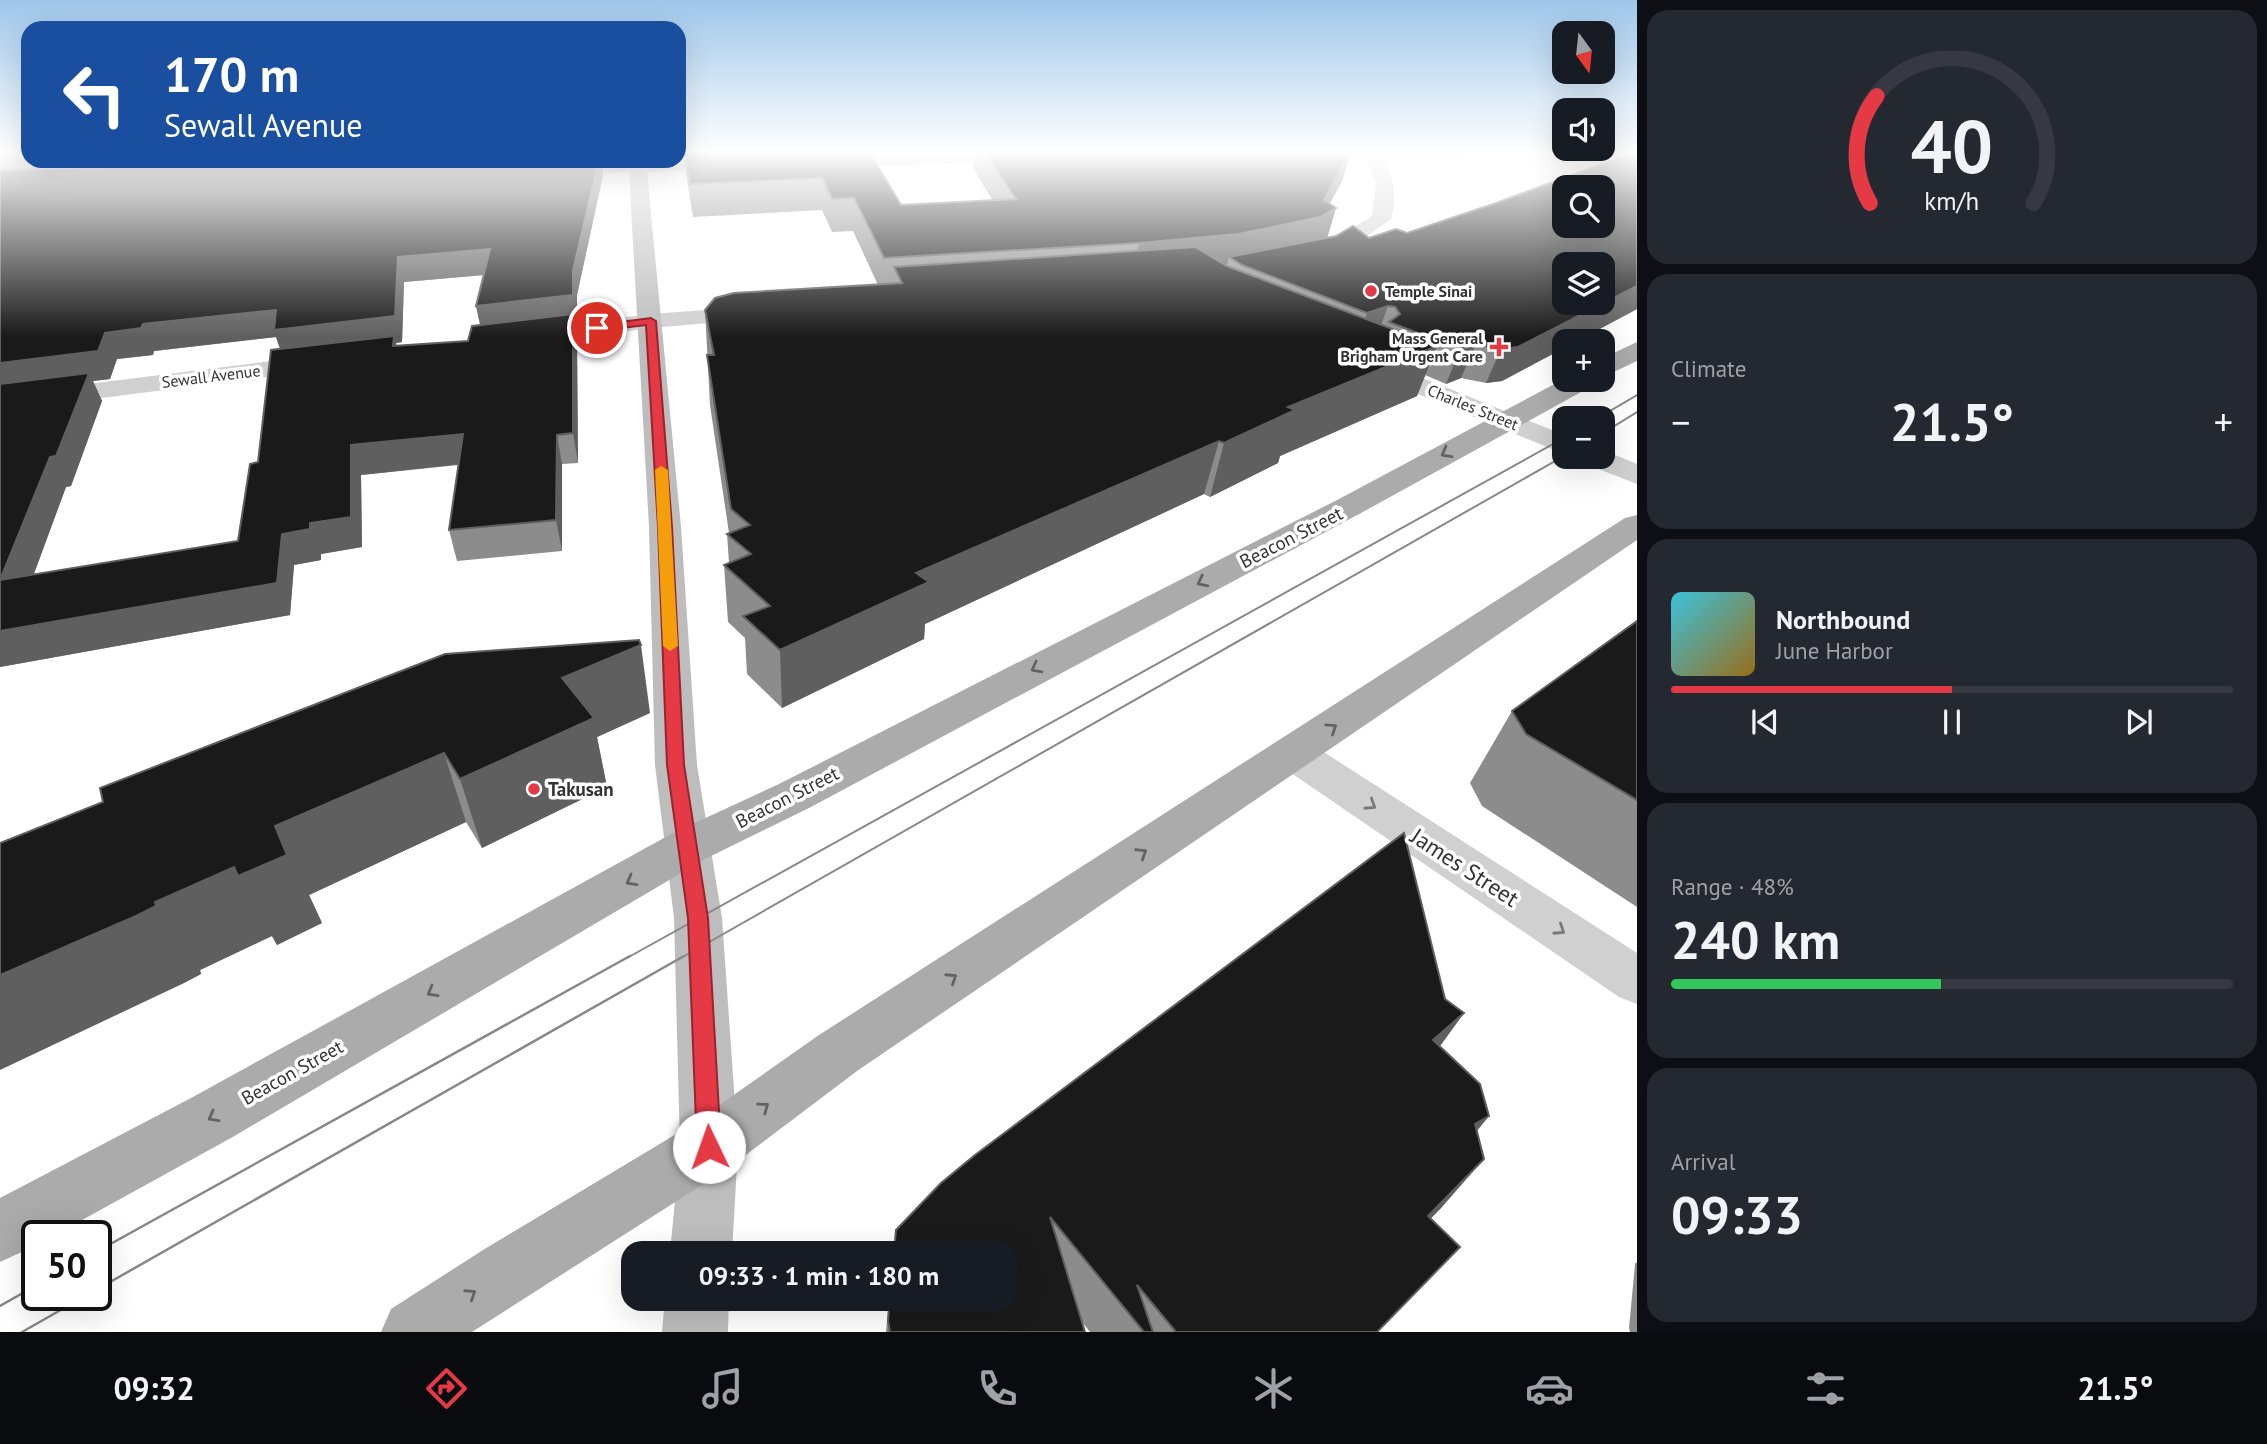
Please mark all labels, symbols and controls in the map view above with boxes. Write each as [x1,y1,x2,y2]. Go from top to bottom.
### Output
north arrow [1552,21,1615,84]
map controls [1552,21,1615,469]
text: 170 m [164,42,299,106]
icon: left [49,49,140,140]
button: sound [1552,98,1615,161]
text: 40 [1911,100,1993,194]
text: Sewall Avenue [164,104,362,146]
button: search [1552,175,1615,238]
text: km/h [1925,185,1979,217]
button: layers [1552,252,1615,315]
place label: Temple Sinai [1385,281,1472,301]
marker: Temple Sinai [1363,283,1379,299]
pin [567,298,627,358]
icon: arrive [578,309,616,347]
place label: Mass General Brigham Urgent Care [1341,328,1483,366]
button: + [1552,329,1615,392]
marker: Mass General Brigham Urgent Care [1489,337,1509,357]
text: Climate [1671,354,1746,383]
street label: Sewall Avenue [161,360,261,392]
street label: Charles Street [1425,380,1522,434]
text: 21.5° [1890,388,2014,455]
text: − [1671,397,1690,446]
text: + [2214,397,2233,446]
button: − [1552,406,1615,469]
one-way arrow [1441,445,1454,459]
street label: Beacon Street [1235,501,1347,573]
one-way arrow [1197,574,1209,588]
text: Northbound [1776,603,1910,636]
text: June Harbor [1776,636,1893,665]
one-way arrow [1031,660,1043,673]
icon: previous [1746,703,1784,741]
icon: pause [1933,703,1971,741]
icon: next [2120,703,2158,741]
one-way arrow [1324,723,1337,736]
street label: Beacon Street [731,761,843,833]
place label: Takusan [548,777,614,801]
marker: Takusan [526,781,542,797]
one-way arrow [1363,796,1376,809]
street label: James Street [1405,821,1525,913]
one-way arrow [1134,848,1147,861]
text: Range · 48% [1671,872,1794,901]
one-way arrow [625,873,638,886]
text: 240 km [1671,906,1840,973]
one-way arrow [1553,922,1566,935]
one-way arrow [944,973,957,986]
one-way arrow [426,984,439,997]
street label: Beacon Street [237,1034,347,1110]
one-way arrow [756,1103,769,1115]
one-way arrow [208,1109,220,1122]
position arrow [672,1110,746,1184]
text: Arrival [1671,1147,1735,1176]
text: 09:33 [1671,1181,1803,1248]
speed limit sign: 50 [21,1220,112,1311]
text: 09:33 · 1 min · 180 m [699,1259,939,1292]
one-way arrow [463,1290,476,1302]
icon: directions [422,1364,471,1413]
icon: music [698,1364,747,1413]
icon: phone [973,1364,1022,1413]
icon: climate [1249,1364,1298,1413]
icon: car [1525,1364,1574,1413]
icon: filters [1801,1364,1850,1413]
text: 09:32 [113,1367,195,1409]
text: 21.5° [2077,1367,2154,1409]

